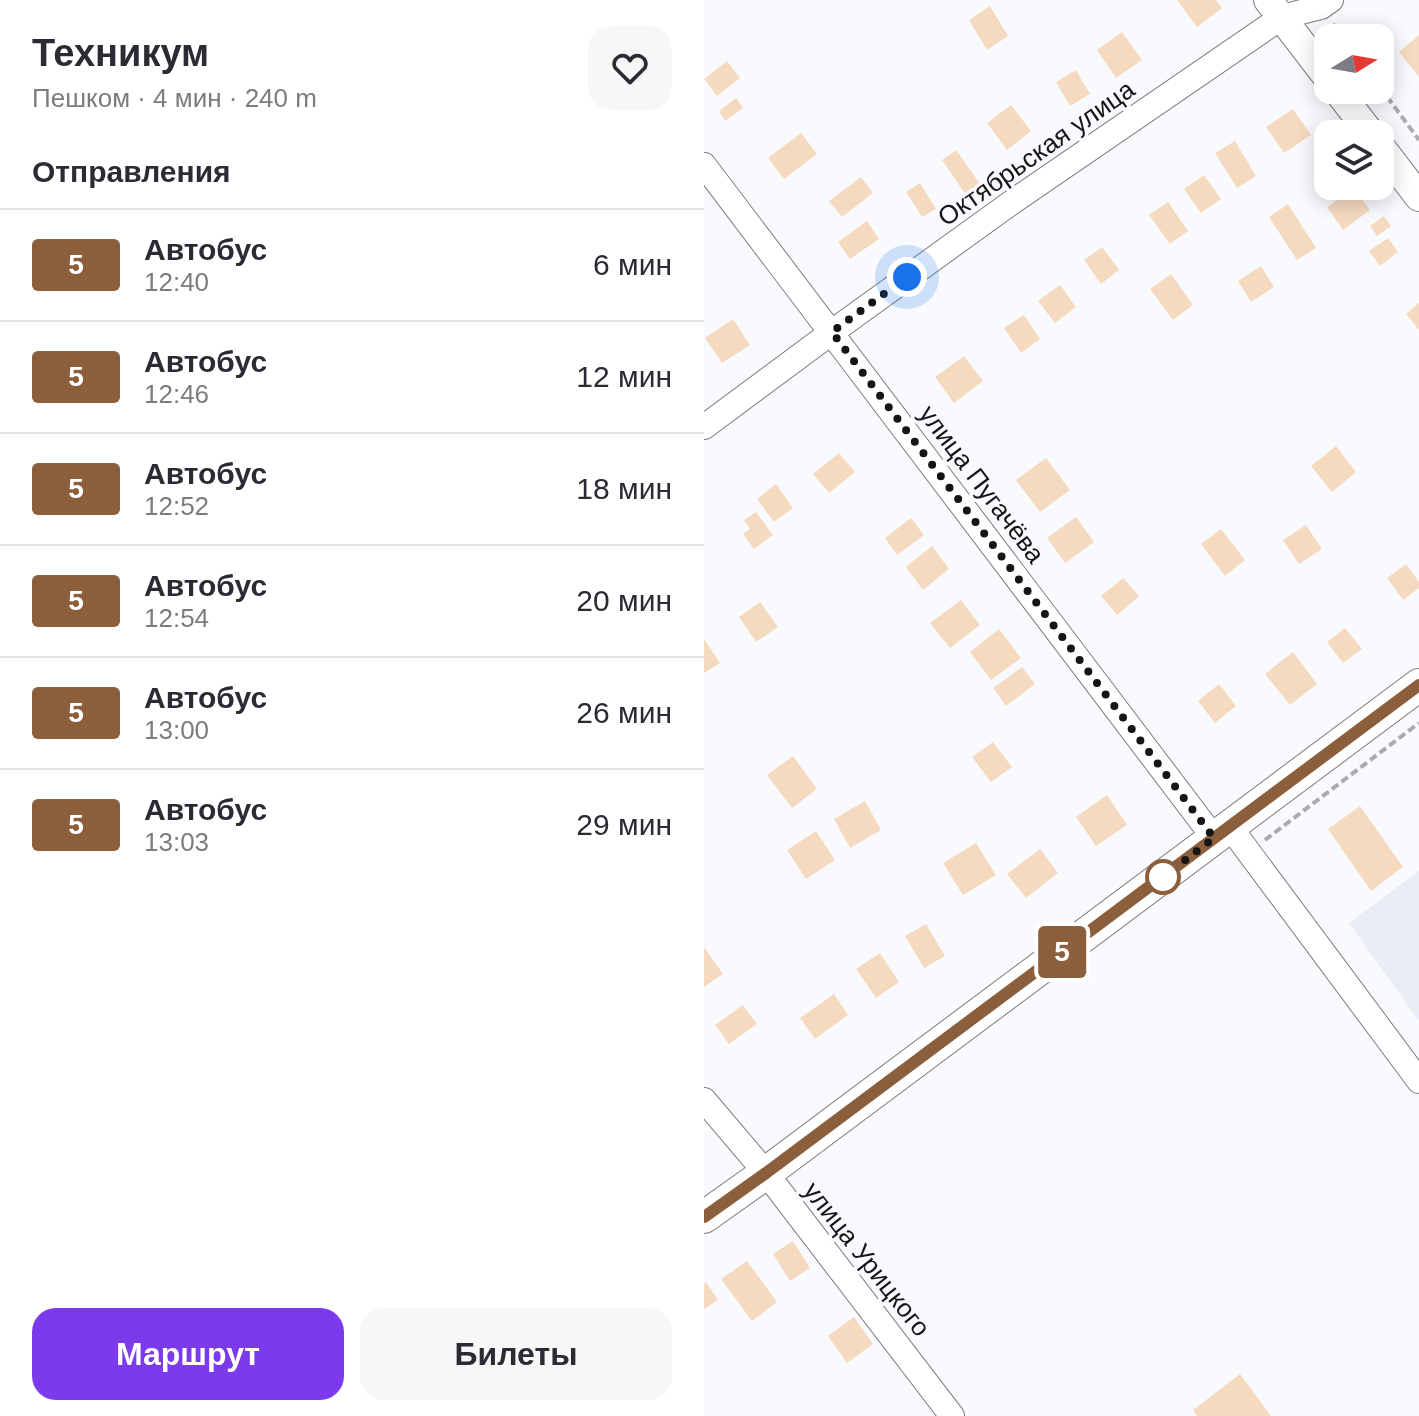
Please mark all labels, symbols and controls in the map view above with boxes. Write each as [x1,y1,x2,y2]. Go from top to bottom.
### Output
north arrow [1314,24,1394,104]
map controls [1314,24,1394,200]
button: heart [588,26,672,110]
text: Техникум [32,32,209,74]
street label: Октябрьская улица [932,74,1140,232]
text: Пешком · 4 мин · 240 m [32,83,317,113]
button: layers [1314,120,1394,200]
text: Отправления [32,155,231,188]
text: Автобус [144,233,267,266]
text: 6 мин [593,248,672,281]
text: 5 [68,249,84,280]
your location [887,257,927,297]
text: 12:40 [144,267,209,297]
text: Автобус [144,345,267,378]
text: 12 мин [576,360,672,393]
text: 5 [68,361,84,392]
text: 12:46 [144,379,209,409]
street label: улица Пугачёва [913,399,1051,569]
text: Автобус [144,457,267,490]
text: 18 мин [576,472,672,505]
text: 5 [68,473,84,504]
text: 12:52 [144,491,209,521]
text: Автобус [144,569,267,602]
text: 20 мин [576,584,672,617]
text: 5 [68,585,84,616]
text: 12:54 [144,603,209,633]
text: Автобус [144,681,267,714]
text: 26 мин [576,696,672,729]
text: 5 [68,697,84,728]
text: 13:00 [144,715,209,745]
text: Автобус [144,793,267,826]
text: 29 мин [576,808,672,841]
text: 5 [68,809,84,840]
text: 13:03 [144,827,209,857]
unlabelled marker [1146,860,1180,894]
line badge: 5 [1036,926,1088,978]
text: 5 [1054,936,1070,967]
street label: улица Урицкого [797,1176,937,1342]
button: Маршрут [32,1308,344,1400]
button: Билеты [360,1308,672,1400]

